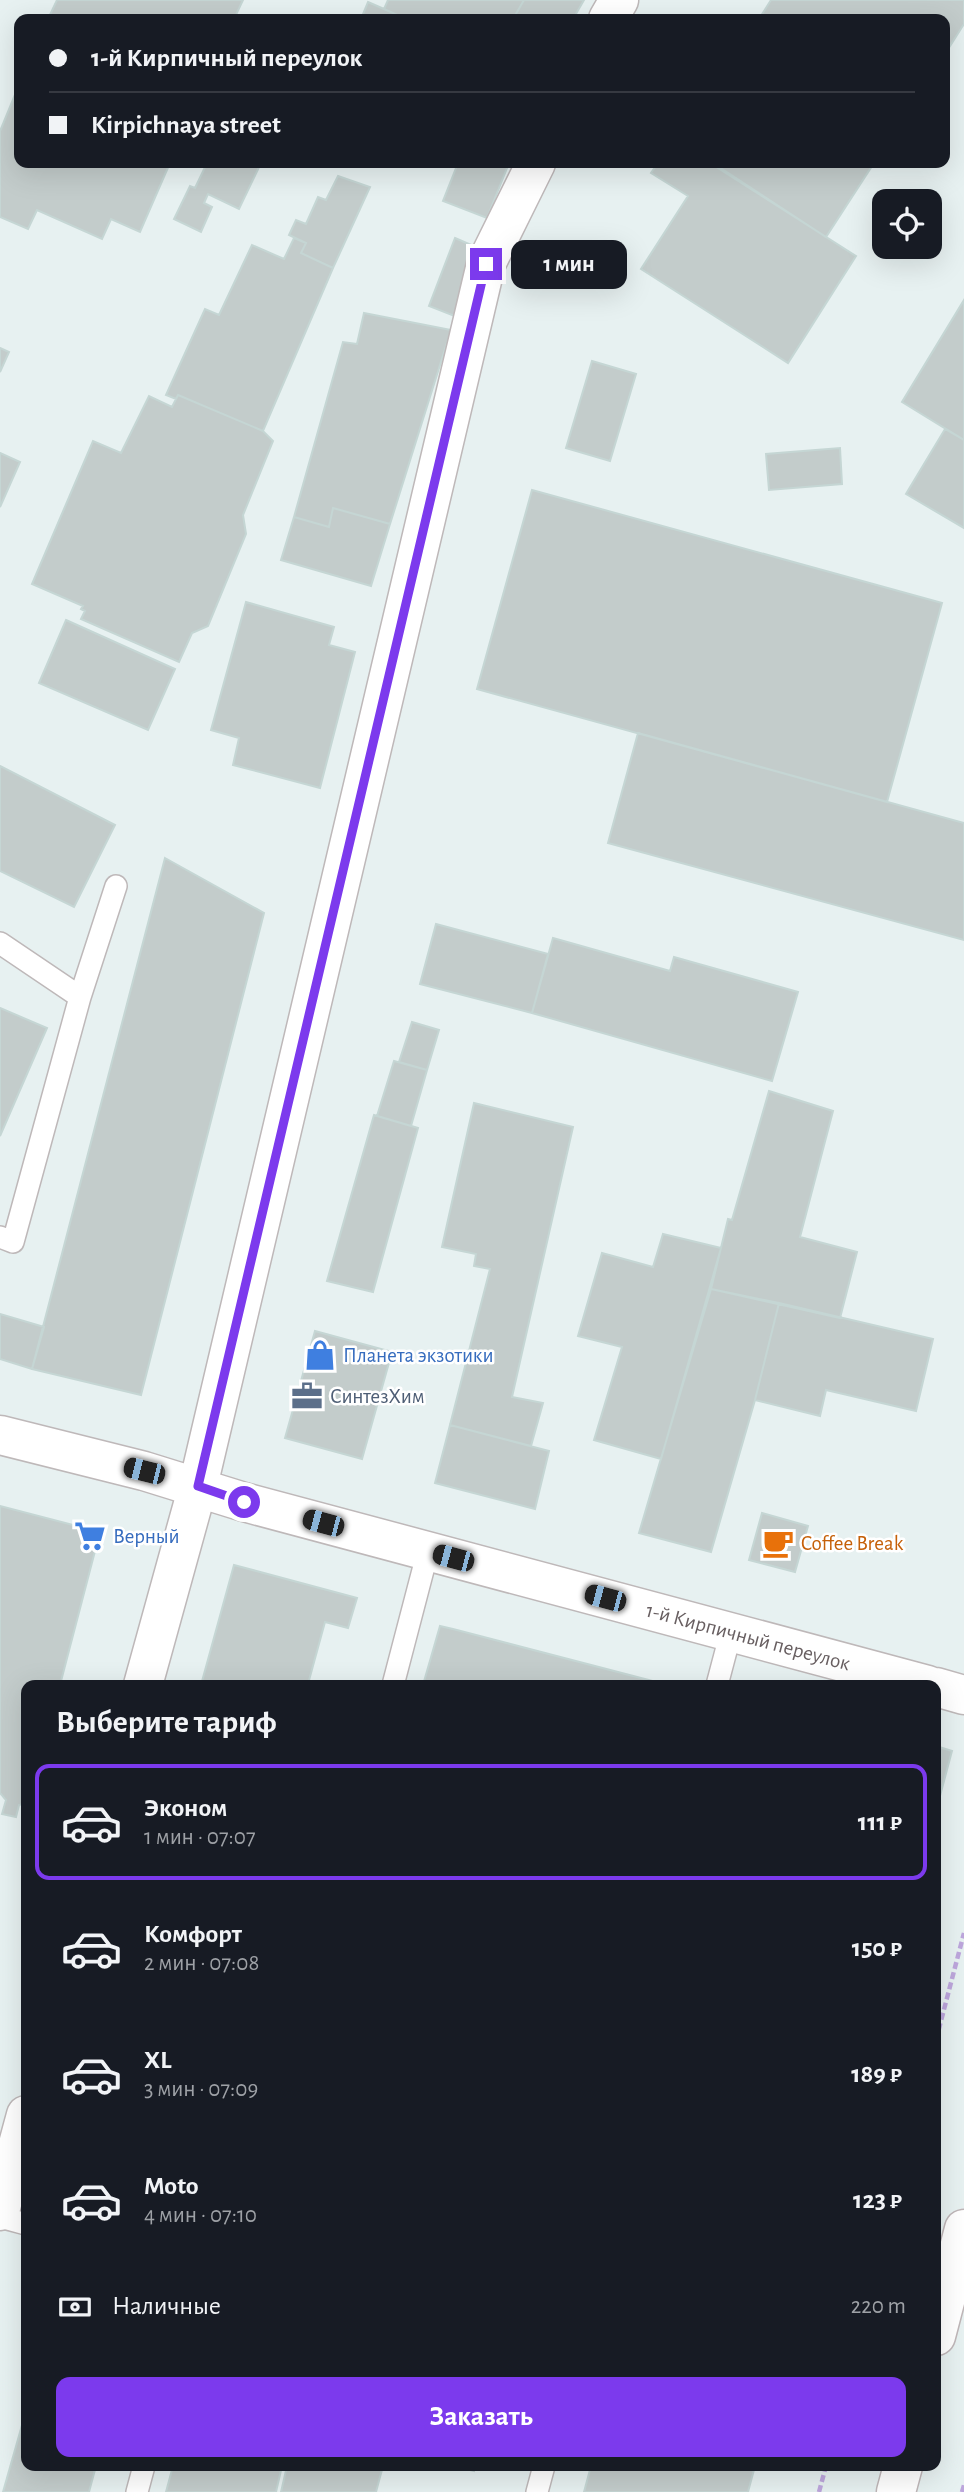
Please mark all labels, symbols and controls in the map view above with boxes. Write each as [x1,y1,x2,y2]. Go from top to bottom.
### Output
text: 1-й Кирпичный переулок [91,45,362,71]
text: Kirpichnaya street [91,112,281,138]
map controls [872,189,942,259]
button: locate [872,189,942,259]
callout: 1 мин [510,240,626,288]
route end [470,248,502,280]
text: 1 мин [543,253,595,276]
shop icon: Планета экзотики [303,1338,337,1372]
place label: Планета экзотики [343,1345,494,1366]
office icon: СинтезХим [290,1379,324,1413]
place label: СинтезХим [330,1386,425,1407]
car [122,1456,167,1486]
route start [228,1486,260,1518]
car [300,1507,347,1539]
supermarket icon: Верный [73,1519,107,1553]
place label: Верный [113,1526,180,1547]
cafe icon: Coffee Break [761,1526,795,1560]
place label: Coffee Break [801,1533,904,1554]
car [430,1542,477,1574]
car [582,1582,629,1614]
street label: 1-й Кирпичный переулок [644,1600,853,1674]
text: Выберите тариф [56,1706,277,1738]
icon: car [60,1791,123,1854]
text: Эконом [144,1795,227,1821]
text: 111 ₽ [858,1809,902,1835]
text: 1 мин · 07:07 [144,1826,256,1849]
icon: car [60,1917,123,1980]
text: Комфорт [144,1921,242,1947]
text: 150 ₽ [852,1935,902,1961]
text: 2 мин · 07:08 [144,1952,259,1975]
icon: car [60,2043,123,2106]
text: XL [144,2047,171,2073]
text: 189 ₽ [851,2061,902,2087]
text: 3 мин · 07:09 [144,2078,258,2101]
icon: car [60,2169,123,2232]
text: Moto [144,2173,199,2199]
text: 123 ₽ [853,2187,902,2213]
text: 4 мин · 07:10 [144,2204,257,2227]
icon: cash [56,2288,94,2326]
text: Наличные [112,2293,221,2319]
text: 220 m [851,2295,906,2318]
button: Заказать [56,2377,906,2457]

